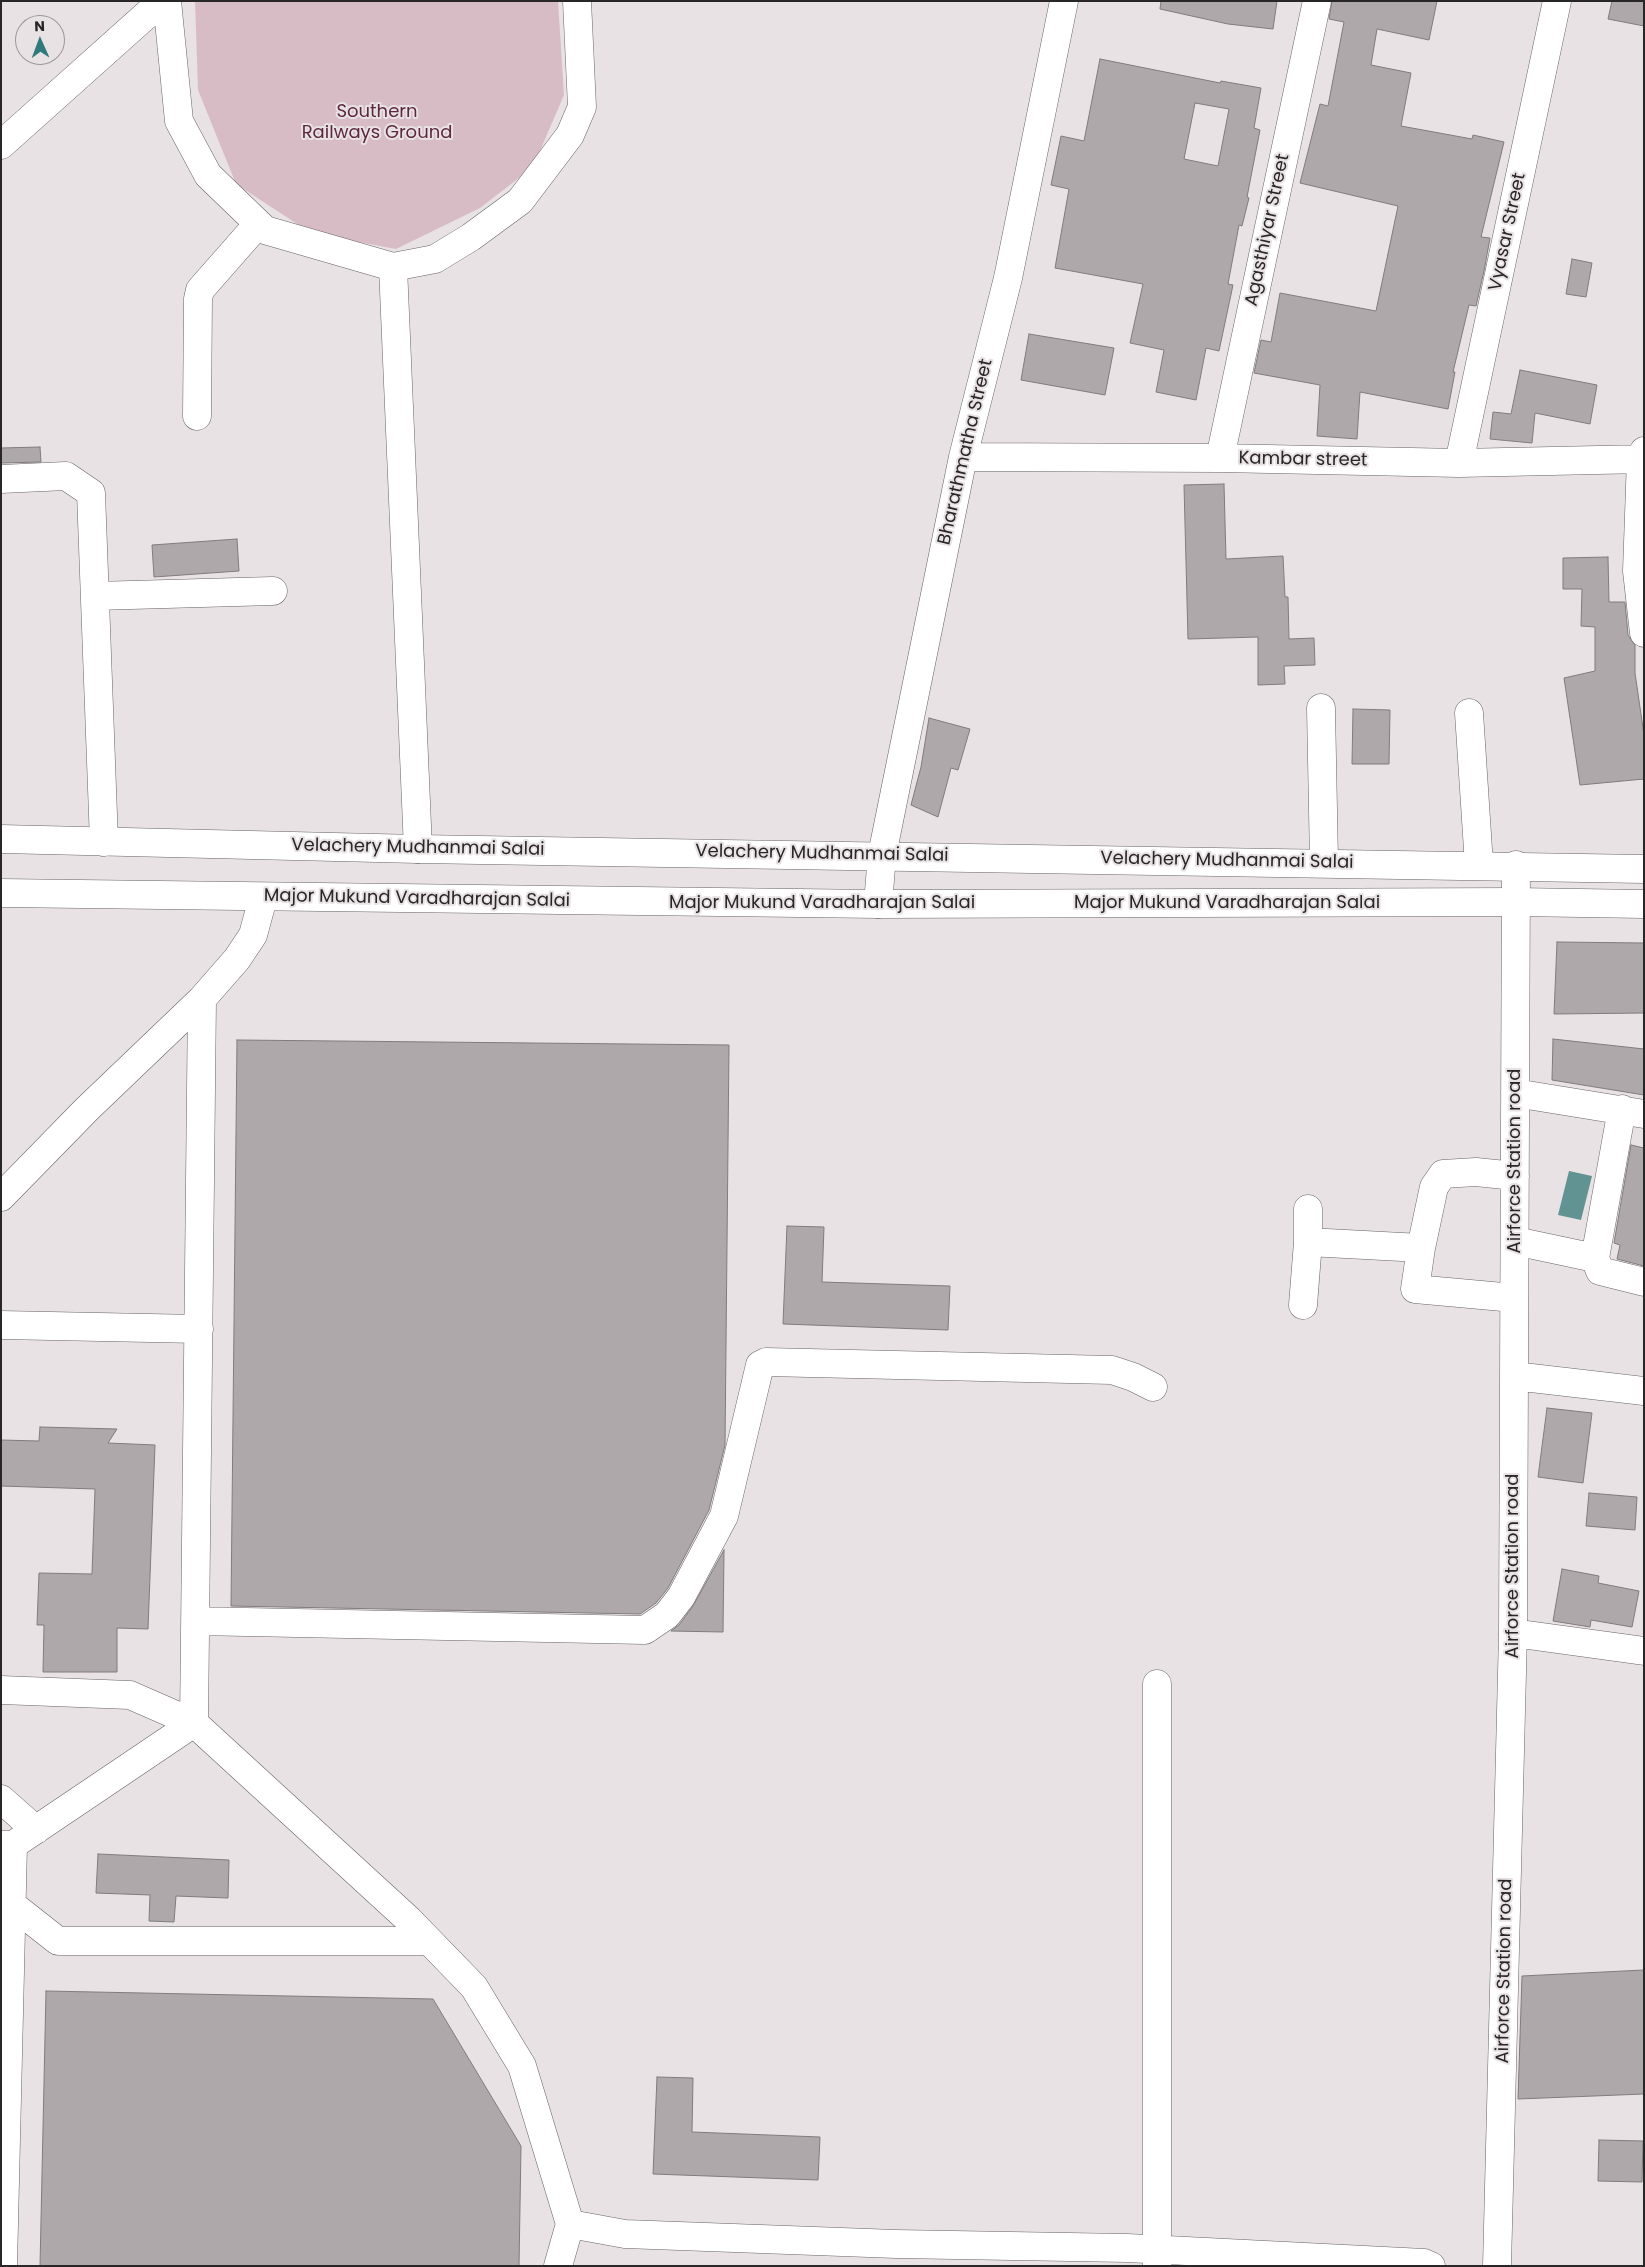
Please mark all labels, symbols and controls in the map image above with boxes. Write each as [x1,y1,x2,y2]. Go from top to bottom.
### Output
north arrow [15,15,65,65]
text: N [34,16,45,36]
park label: Southern Railways Ground [302,101,452,144]
street label: Agasthiyar Street [1241,152,1295,308]
street label: Vyasar Street [1485,171,1531,293]
street label: Bharathmatha Street [934,357,998,547]
street label: Kambar street [1238,448,1368,472]
street label: Velachery Mudhanmai Salai [291,835,545,861]
street label: Velachery Mudhanmai Salai [695,841,949,867]
street label: Velachery Mudhanmai Salai [1100,848,1354,874]
street label: Major Mukund Varadharajan Salai [264,886,570,912]
street label: Major Mukund Varadharajan Salai [669,892,975,914]
street label: Major Mukund Varadharajan Salai [1074,892,1380,914]
street label: Airforce Station road [1504,1068,1526,1254]
street label: Airforce Station road [1502,1473,1524,1659]
street label: Airforce Station road [1493,1878,1517,2064]

